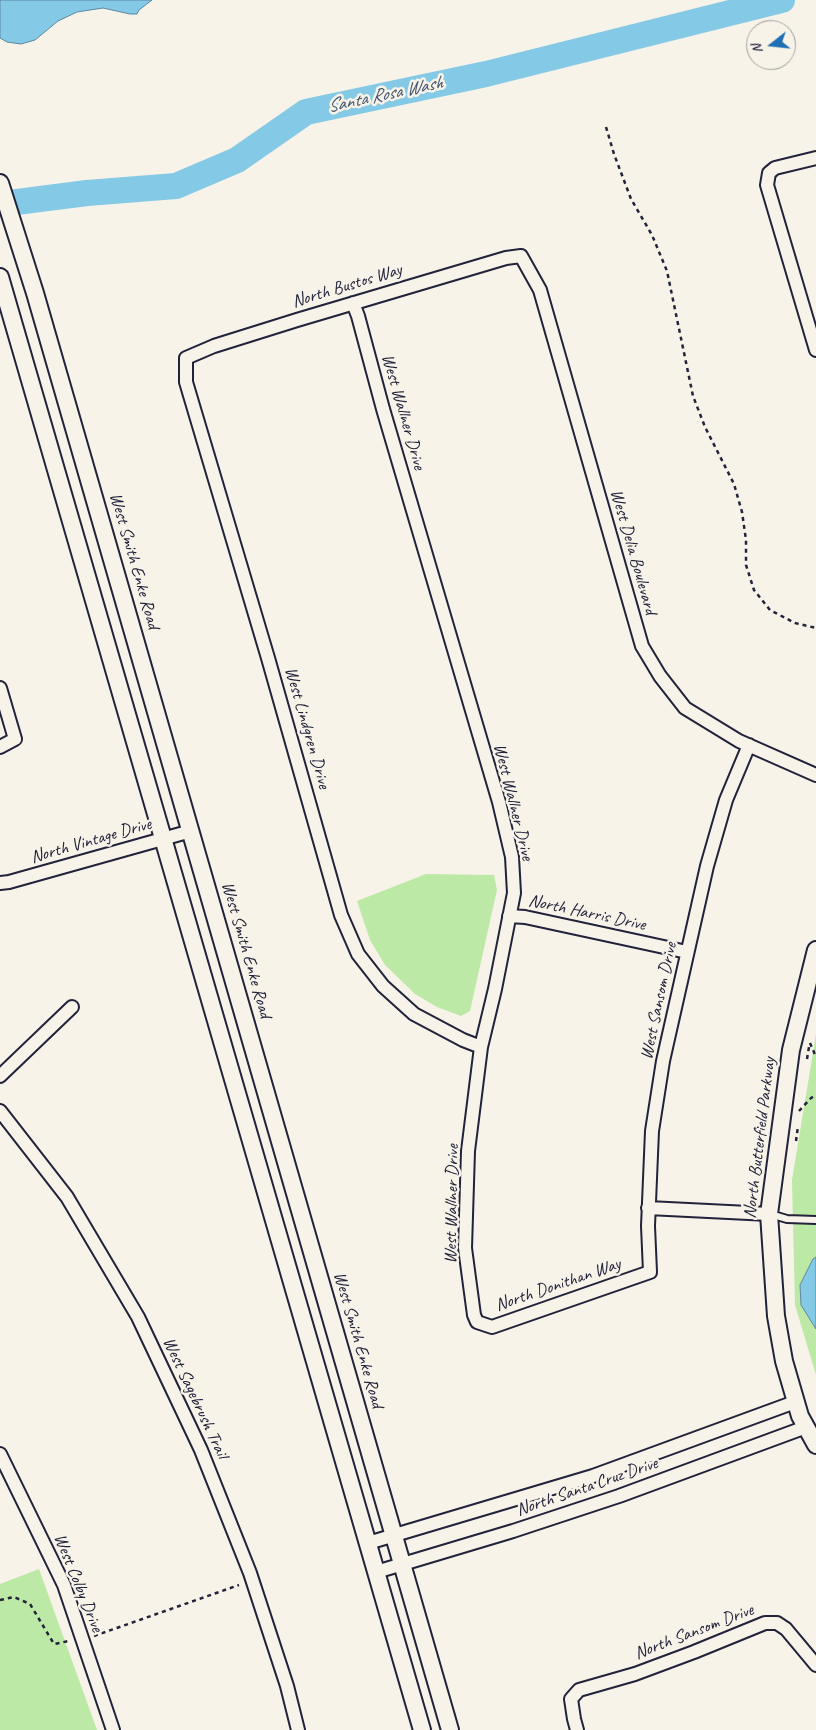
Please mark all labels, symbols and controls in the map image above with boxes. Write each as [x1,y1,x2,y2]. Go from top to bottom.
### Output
north arrow [746,20,796,70]
text: N [748,42,766,56]
water label: Santa Rosa Wash [325,72,445,118]
street label: North Bustos Way [289,259,405,313]
street label: West Wallner Drive [376,352,430,472]
street label: West Delia Boulevard [605,487,661,617]
street label: West Smith Enke Road [104,490,164,632]
street label: West Lindgren Drive [279,665,335,791]
street label: West Wallner Drive [488,741,538,863]
street label: North Vintage Drive [28,813,154,869]
street label: West Smith Enke Road [216,879,276,1021]
street label: North Harris Drive [526,890,648,936]
street label: West Sansom Drive [636,940,682,1062]
street label: North Butterfield Parkway [739,1056,781,1220]
street label: West Wallner Drive [440,1144,464,1264]
street label: North Donithan Way [493,1253,623,1317]
street label: West Smith Enke Road [328,1269,388,1411]
street label: West Sagebrush Trail [157,1334,233,1462]
street label: North Santa Cruz Drive [513,1453,661,1521]
street label: West Colby Drive [49,1531,107,1635]
street label: North Sansom Drive [631,1599,757,1665]

